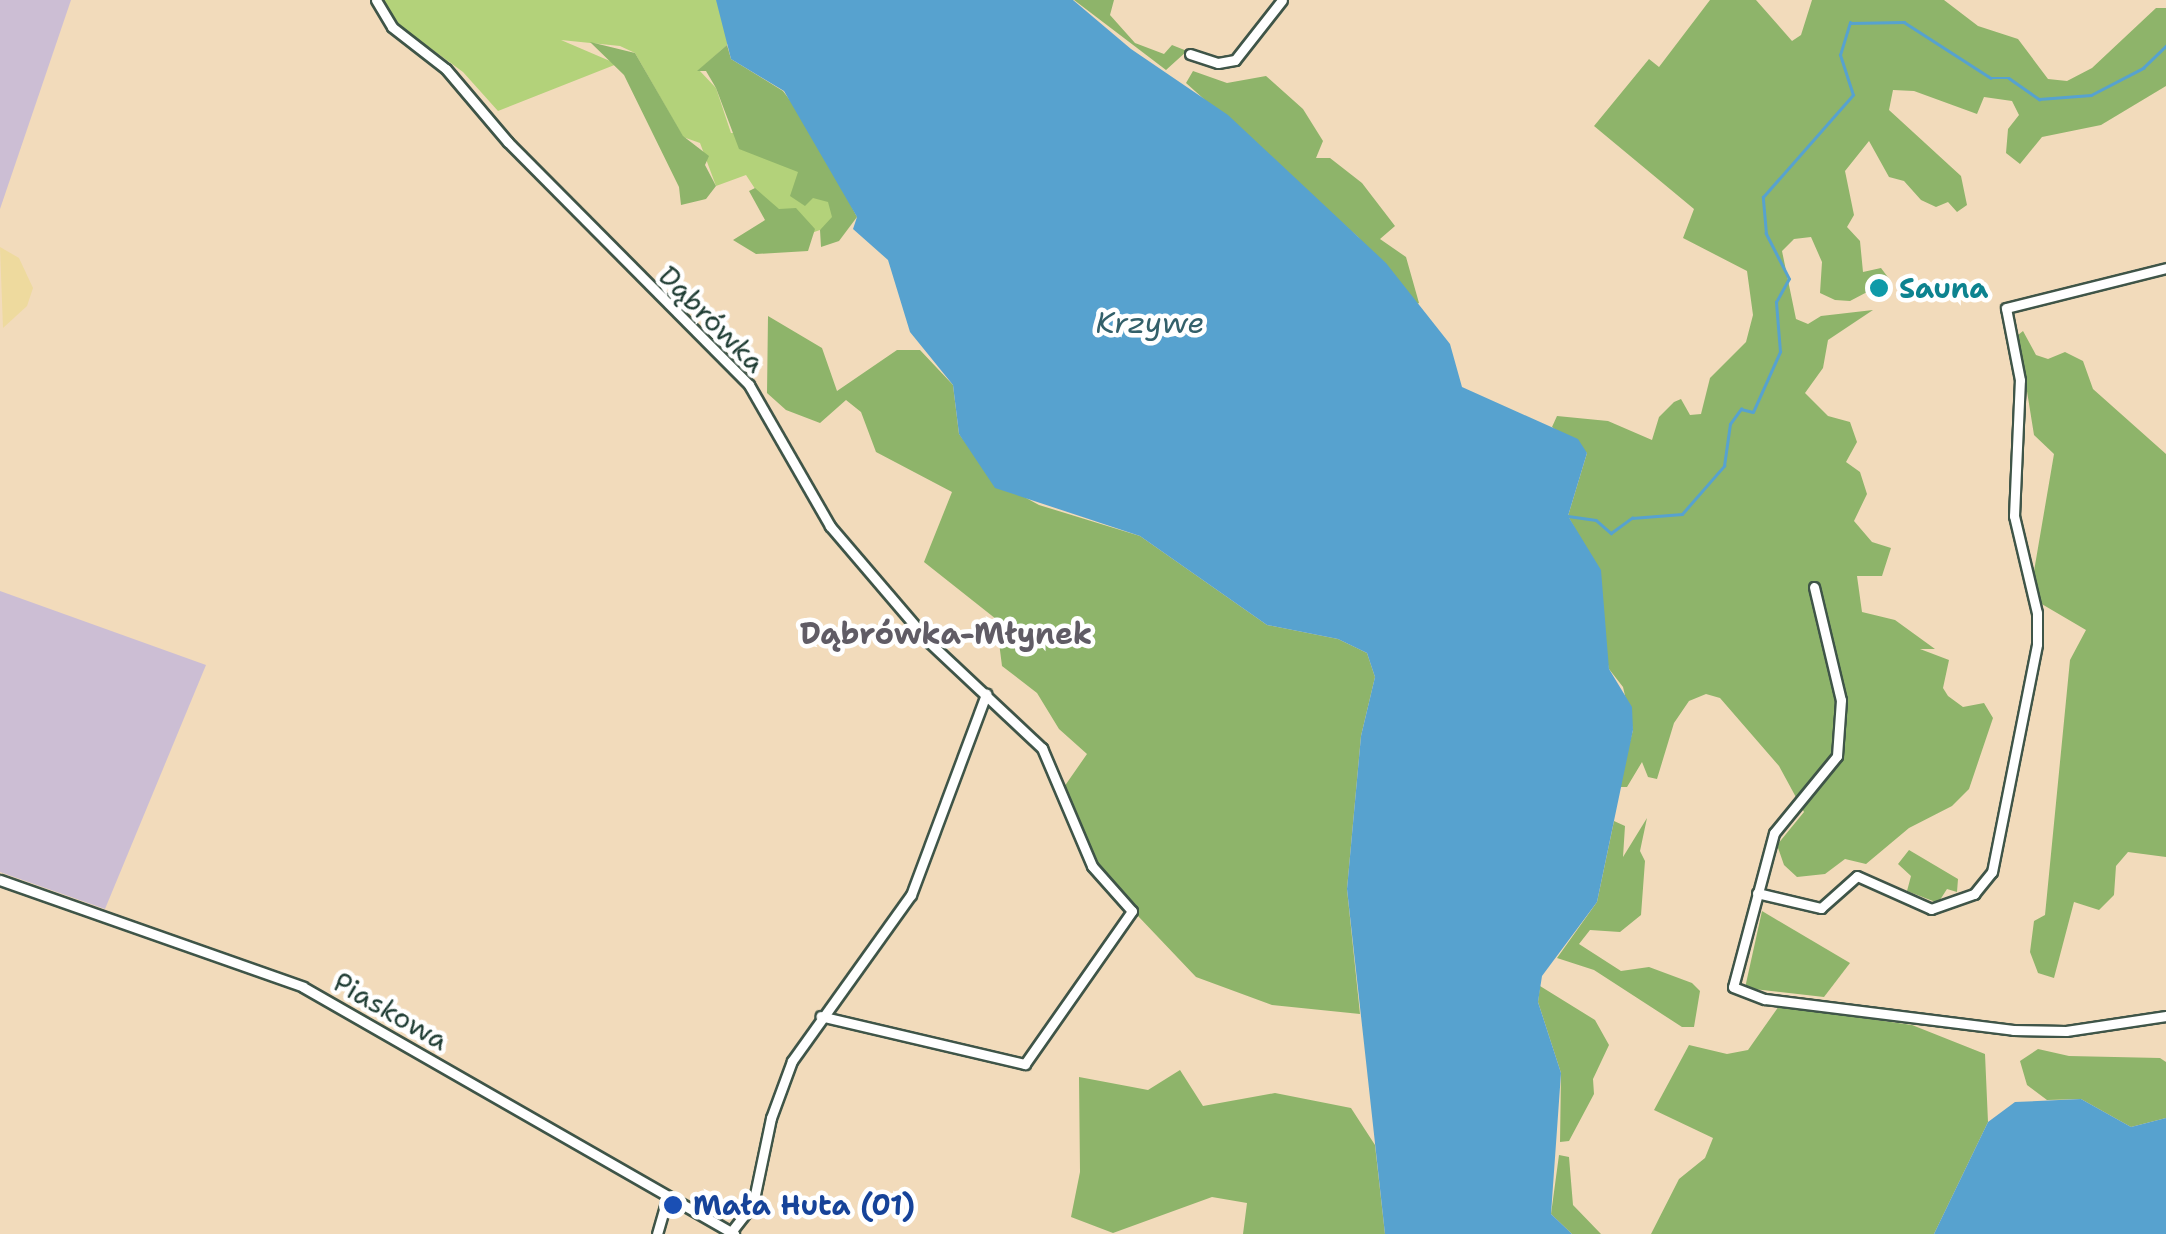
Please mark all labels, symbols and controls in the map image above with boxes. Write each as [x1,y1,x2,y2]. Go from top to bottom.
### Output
street label: Dąbrówka [652,259,772,379]
place label: Sauna [1899,271,1988,305]
marker: Sauna [1868,277,1890,299]
water label: Krzywe [1096,305,1204,341]
district label: Dąbrówka-Młynek [800,616,1092,652]
street label: Piaskowa [328,965,454,1057]
place label: Mała Huta (01) [693,1188,915,1222]
marker: Mała Huta (01) [662,1194,684,1216]

